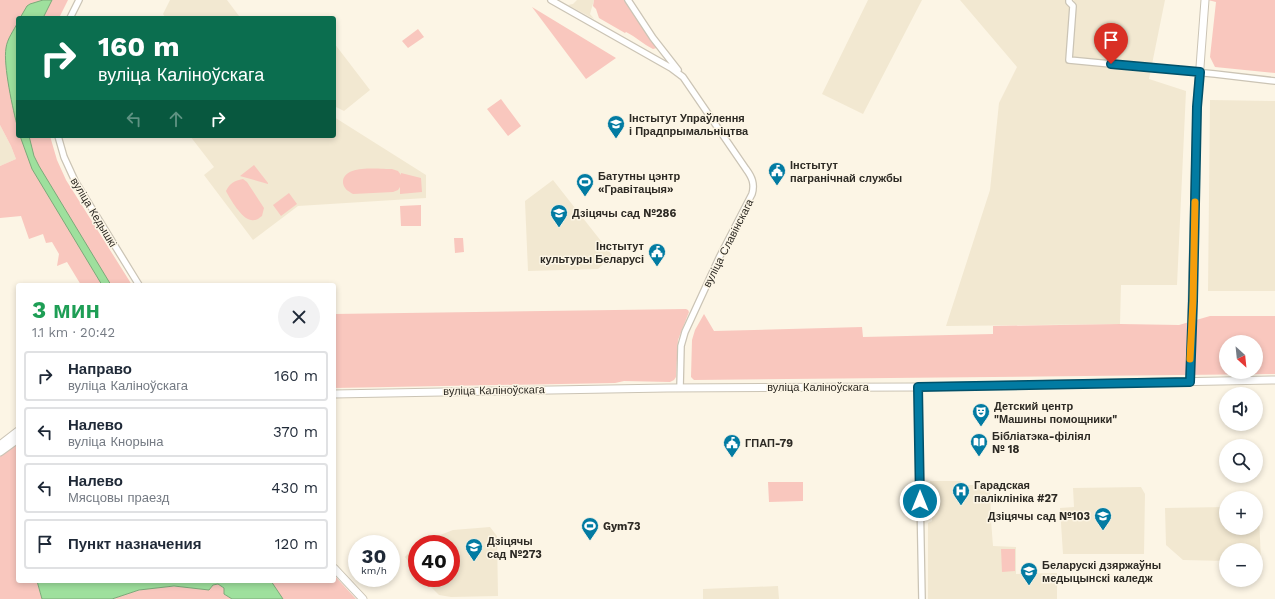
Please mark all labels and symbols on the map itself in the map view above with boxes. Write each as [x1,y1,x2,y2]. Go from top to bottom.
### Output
pin [1094,23,1128,64]
place label: Інстытут Упраўлення і Прадпрымальніцтва [629,112,749,138]
school or university icon: Інстытут Упраўлення і Прадпрымальніцтва [606,114,626,139]
place label: Інстытут пагранічнай службы [790,159,902,185]
public building icon: Інстытут пагранічнай службы [767,161,787,186]
place label: Батутны цэнтр «Гравітацыя» [598,170,680,196]
sports icon: Батутны цэнтр «Гравітацыя» [575,172,595,197]
street label: вуліца Кедышкі [68,175,119,249]
street label: вуліца Славінскага [701,196,757,290]
school or university icon: Дзіцячы сад №286 [549,203,569,228]
place label: Дзіцячы сад №286 [572,207,676,220]
place label: Інстытут культуры Беларусі [540,240,645,266]
public building icon: Інстытут культуры Беларусі [647,242,667,267]
north arrow [1219,335,1263,379]
street label: вуліца Каліноўскага [767,381,870,394]
street label: вуліца Каліноўскага [443,383,546,398]
place label: Детский центр "Машины помощники" [994,400,1117,426]
theatre icon: Детский центр "Машины помощники" [971,402,991,427]
place label: Бібліатэка-філіял № 18 [992,430,1091,456]
library icon: Бібліатэка-філіял № 18 [969,432,989,457]
public building icon: ГПАП-79 [722,433,742,458]
place label: ГПАП-79 [745,437,793,450]
place label: Гарадская паліклініка #27 [974,479,1058,505]
position arrow [899,480,941,522]
hospital icon: Гарадская паліклініка #27 [951,481,971,506]
school or university icon: Дзіцячы сад №103 [1093,506,1113,531]
place label: Дзіцячы сад №103 [988,510,1090,523]
sports icon: Gym73 [580,516,600,541]
place label: Gym73 [603,520,641,533]
speed limit sign: 40 [408,535,460,587]
place label: Дзіцячы сад №273 [487,535,542,561]
school or university icon: Дзіцячы сад №273 [464,537,484,562]
place label: Беларускі дзяржаўны медыцынскі каледж [1042,559,1161,585]
school or university icon: Беларускі дзяржаўны медыцынскі каледж [1019,561,1039,586]

